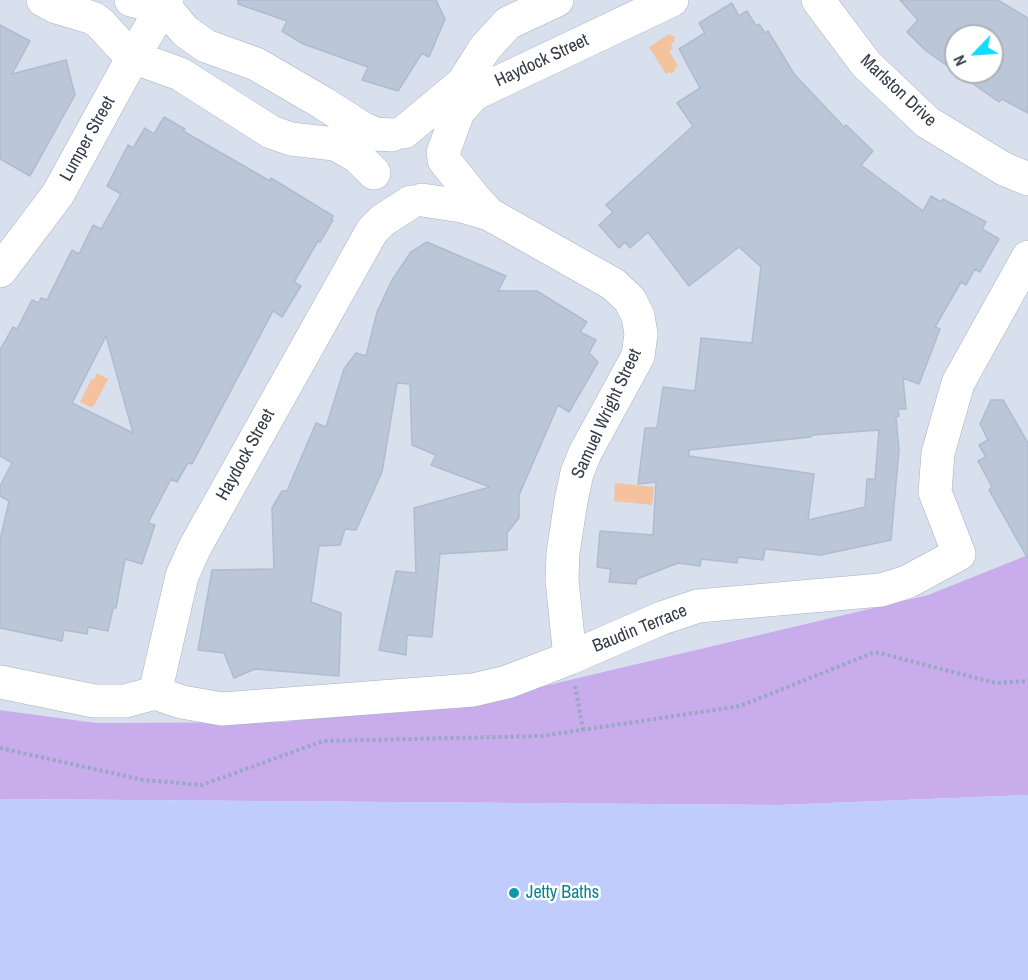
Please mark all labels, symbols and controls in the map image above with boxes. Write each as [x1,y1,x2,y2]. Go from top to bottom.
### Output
north arrow [944,24,1004,84]
street label: Haydock Street [492,30,592,92]
street label: Marlston Drive [856,50,940,132]
text: N [948,52,971,70]
street label: Lumper Street [56,93,120,185]
street label: Samuel Wright Street [567,346,647,482]
street label: Haydock Street [212,406,280,504]
street label: Baudin Terrace [590,600,690,658]
place label: Jetty Baths [526,882,599,904]
marker: Jetty Baths [507,886,521,900]

